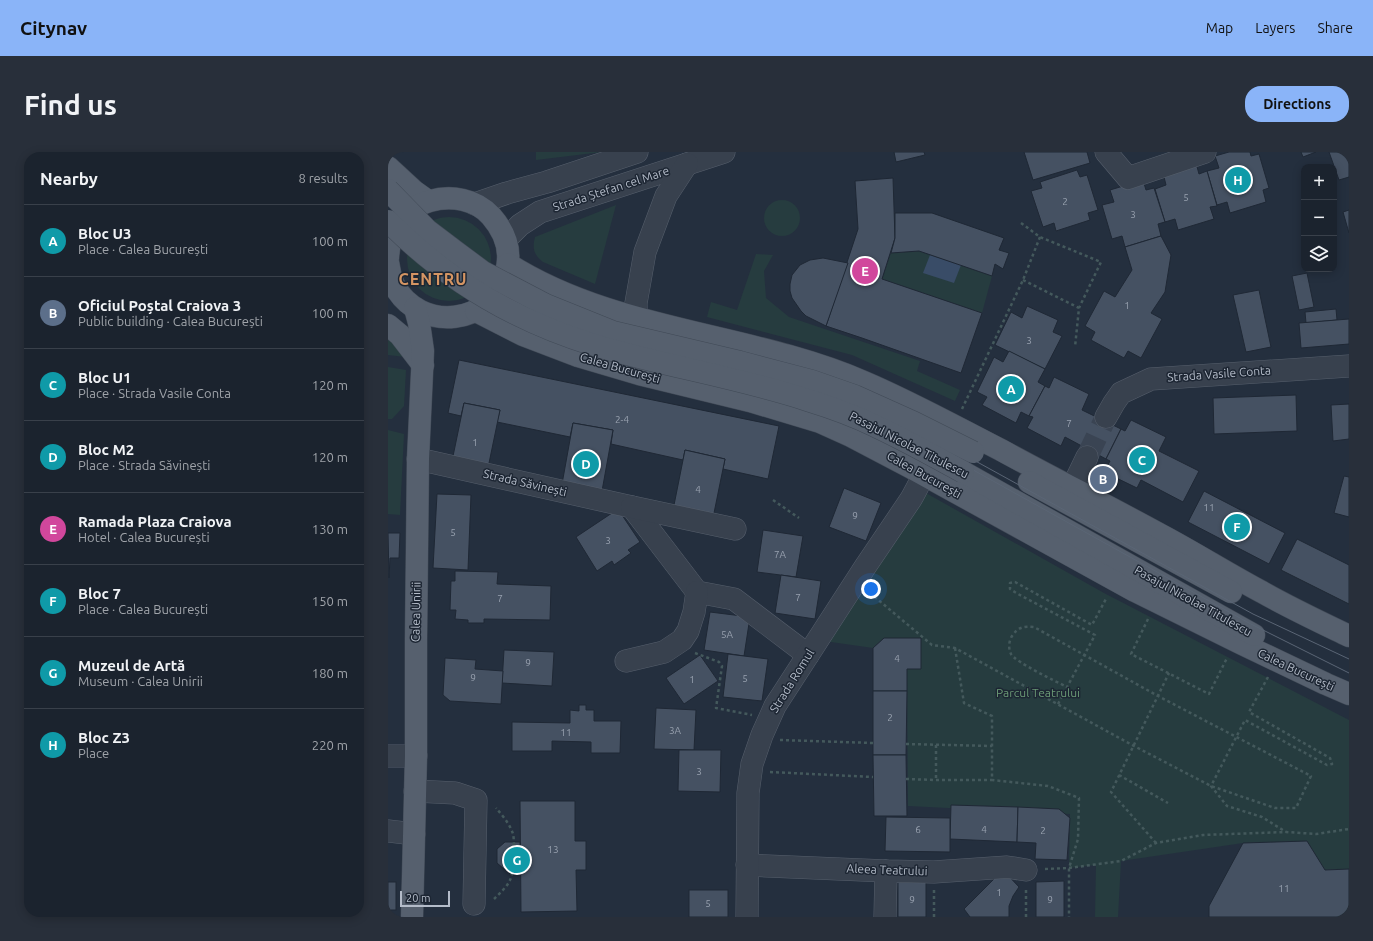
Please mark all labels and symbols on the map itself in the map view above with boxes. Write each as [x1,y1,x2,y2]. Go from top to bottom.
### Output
street label: Strada Ștefan cel Mare [551,164,671,213]
pin: H [1225,165,1251,195]
house number: 5 [1183,192,1189,203]
house number: 2 [1062,196,1068,207]
house number: 3 [1130,209,1136,220]
pin: E [852,256,878,286]
district label: CENTRU [399,270,467,288]
house number: 1 [1124,300,1130,311]
house number: 3 [1026,335,1032,346]
street label: Calea București [578,350,662,385]
street label: Strada Vasile Conta [1167,363,1271,384]
pin: A [998,374,1024,404]
street label: Pasajul Nicolae Titulescu [848,409,971,480]
house number: 2-4 [615,414,629,425]
house number: 7 [1066,418,1072,429]
house number: 1 [472,437,478,448]
pin: C [1129,445,1155,475]
pin: D [573,449,599,479]
street label: Calea București [885,449,964,500]
pin: B [1090,464,1116,494]
street label: Strada Săvinești [482,467,568,498]
house number: 4 [695,484,701,495]
house number: 11 [1203,502,1215,513]
house number: 9 [852,510,858,521]
pin: F [1224,512,1250,542]
house number: 5 [450,527,456,538]
house number: 3 [605,535,611,546]
house number: 7A [774,549,787,560]
street label: Pasajul Nicolae Titulescu [1132,563,1254,638]
your location [861,579,881,599]
street label: Calea Unirii [408,582,423,642]
house number: 7 [795,592,801,603]
house number: 7 [497,593,503,604]
house number: 5A [721,629,734,640]
street label: Calea București [1256,646,1337,693]
street label: Strada Romul [767,647,816,715]
house number: 4 [894,653,900,664]
house number: 9 [525,657,531,668]
house number: 9 [470,672,476,683]
house number: 5 [742,673,748,684]
house number: 1 [689,674,695,685]
park label: Parcul Teatrului [996,686,1080,699]
house number: 2 [887,712,893,723]
house number: 3A [669,725,682,736]
house number: 11 [560,727,572,738]
house number: 3 [696,766,702,777]
house number: 6 [915,824,921,835]
house number: 4 [981,824,987,835]
house number: 2 [1040,825,1046,836]
house number: 13 [547,844,559,855]
pin: G [504,845,530,875]
street label: Aleea Teatrului [846,862,928,877]
house number: 11 [1278,883,1290,894]
house number: 1 [996,887,1002,898]
scale bar [400,889,450,908]
house number: 9 [909,894,915,905]
house number: 9 [1047,894,1053,905]
house number: 5 [705,898,711,909]

